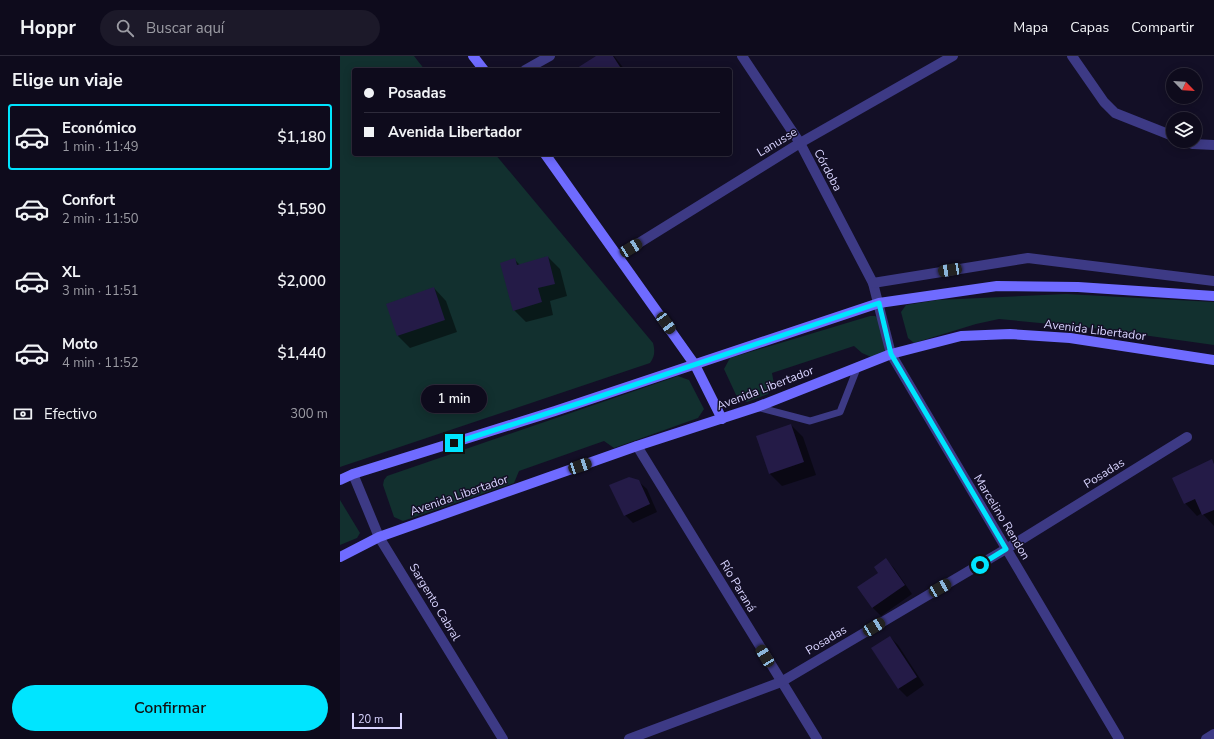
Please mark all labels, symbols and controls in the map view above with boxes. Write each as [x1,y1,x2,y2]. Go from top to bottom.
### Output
search box [100,10,380,46]
text: Hoppr [20,15,76,41]
icon: search [114,17,136,39]
text: Buscar aquí [146,18,224,38]
text: Mapa [1013,18,1048,37]
text: Capas [1070,18,1109,37]
text: Compartir [1131,18,1194,37]
text: Elige un viaje [12,68,123,92]
north arrow [1166,68,1202,104]
map controls [1166,68,1202,148]
text: Posadas [388,83,446,103]
button: layers [1166,112,1202,148]
text: Económico [62,118,136,138]
icon: car [14,119,50,155]
text: Avenida Libertador [388,122,522,142]
street label: Lanusse [754,124,800,160]
text: $1,180 [277,127,326,147]
text: 1 min · 11:49 [62,138,138,156]
street label: Córdoba [810,146,846,194]
text: Confort [62,190,115,210]
icon: car [14,191,50,227]
text: $1,590 [277,199,326,219]
text: 2 min · 11:50 [62,210,138,228]
car [618,237,644,259]
text: XL [62,262,81,282]
car [937,262,963,278]
icon: car [14,263,50,299]
text: $2,000 [277,271,326,291]
text: 3 min · 11:51 [62,282,138,300]
car [654,310,678,336]
street label: Avenida Libertador [1043,316,1148,344]
text: Moto [62,334,98,354]
icon: car [14,335,50,371]
text: $1,440 [277,343,326,363]
text: 4 min · 11:52 [62,354,138,372]
street label: Avenida Libertador [714,362,816,414]
callout: 1 min [421,385,487,413]
text: 1 min [437,390,471,408]
icon: cash [12,403,34,425]
text: Efectivo [44,404,97,424]
text: 300 m [290,405,328,423]
route end [445,434,463,452]
street label: Posadas [1081,454,1128,492]
car [567,456,593,476]
street label: Avenida Libertador [408,470,511,519]
street label: Marcelino Rendon [970,471,1034,563]
route start [971,556,989,574]
street label: Río Paraná [716,557,760,615]
street label: Sargento Cabral [406,560,465,644]
car [927,577,953,599]
car [861,616,887,638]
street label: Posadas [802,621,850,659]
car [754,643,776,669]
button: Confirmar [12,685,328,731]
scale bar [352,711,402,730]
text: 20 m [358,712,383,727]

